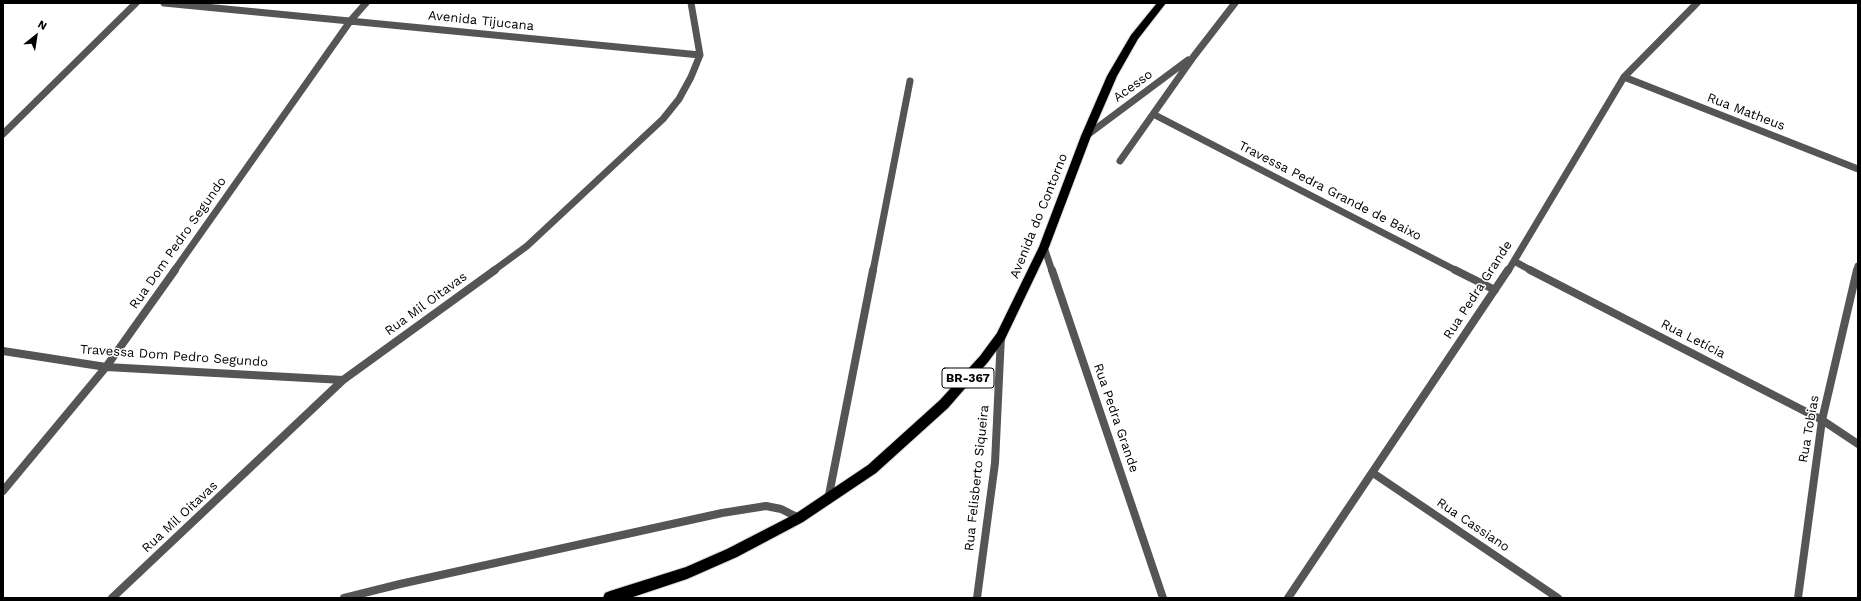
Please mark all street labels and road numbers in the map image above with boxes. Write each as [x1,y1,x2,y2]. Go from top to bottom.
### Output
street label: Avenida Tijucana [427,8,535,34]
street label: Acesso [1110,67,1156,105]
street label: Rua Matheus [1705,90,1787,134]
street label: Travessa Pedra Grande de Baixo [1236,138,1424,244]
street label: Avenida do Contorno [1007,151,1071,281]
street label: Rua Dom Pedro Segundo [126,174,230,312]
street label: Rua Pedra Grande [1440,238,1516,342]
street label: Rua Mil Oitavas [382,269,470,339]
street label: Rua Letícia [1658,316,1728,362]
street label: Travessa Dom Pedro Segundo [79,342,269,370]
street label: Rua Pedra Grande [1090,361,1142,475]
road number: BR-367 [942,368,994,388]
street label: Rua Tobias [1795,394,1823,464]
street label: Rua Felisberto Siqueira [962,404,992,552]
street label: Rua Mil Oitavas [139,478,221,556]
street label: Rua Cassiano [1433,495,1513,555]

